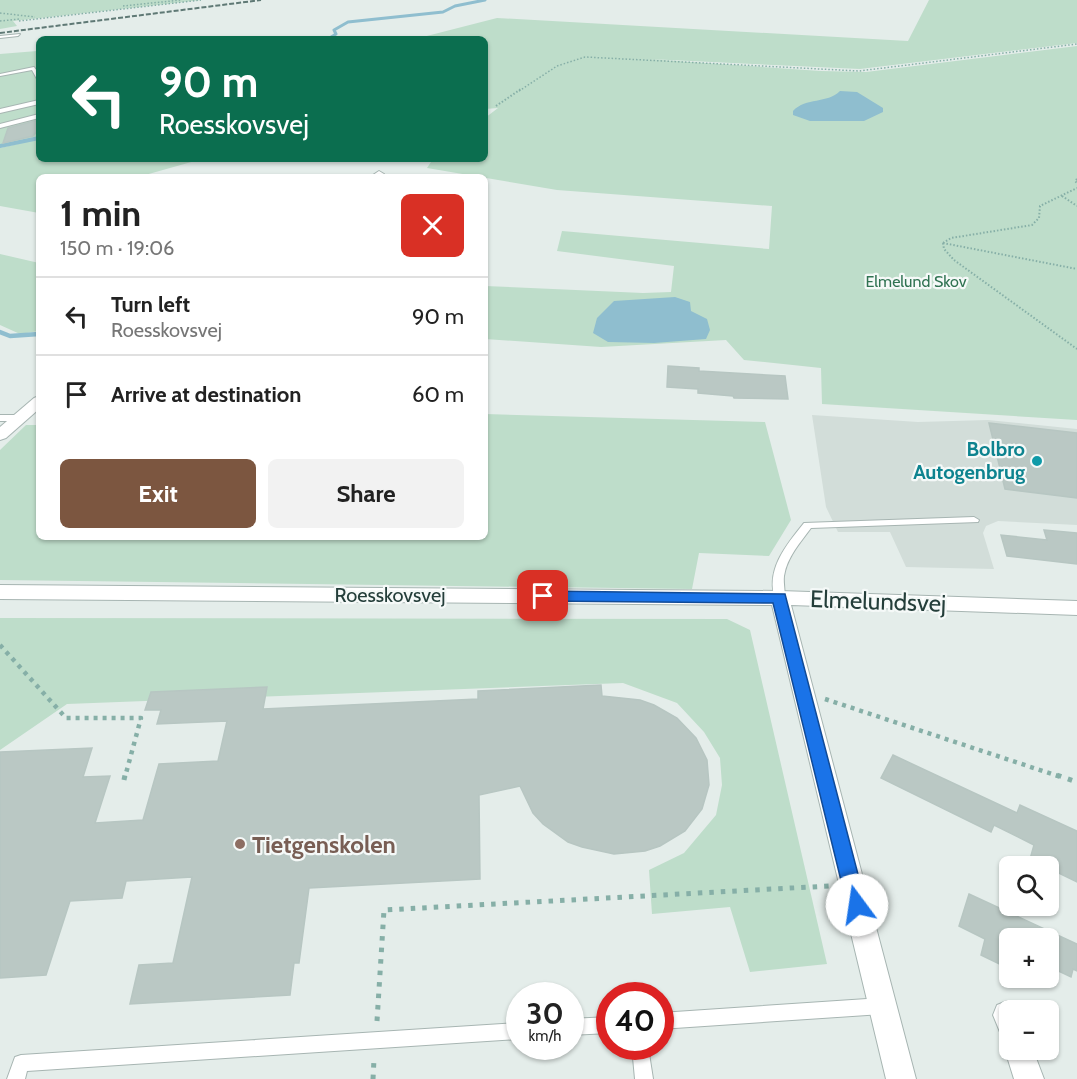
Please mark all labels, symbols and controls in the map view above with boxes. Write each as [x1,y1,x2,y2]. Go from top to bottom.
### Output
text: 90 m [159,56,258,108]
icon: left [60,60,138,138]
text: Roesskovsvej [159,108,309,141]
text: 1 min [60,191,141,235]
button: close [401,194,464,257]
text: 150 m · 19:06 [60,236,174,260]
park label: Elmelund Skov [865,272,967,291]
text: Turn left [111,291,190,318]
icon: left [60,300,93,333]
text: 90 m [412,303,464,330]
text: Roesskovsvej [111,318,222,342]
icon: arrive [60,378,93,411]
text: Arrive at destination [111,381,301,408]
text: 60 m [412,381,464,408]
place label: Bolbro Autogenbrug [913,437,1025,484]
marker: Bolbro Autogenbrug [1030,454,1044,468]
button: Exit [60,459,256,528]
button: Share [268,459,464,528]
pin [517,570,568,621]
icon: arrive [526,579,559,612]
street label: Roesskovsvej [335,583,446,607]
street label: Elmelundsvej [809,584,947,618]
place label: Tietgenskolen [252,830,396,859]
marker: Tietgenskolen [233,837,247,851]
map controls [999,856,1059,1060]
button: search [999,856,1059,916]
position arrow [825,873,889,937]
button: + [999,928,1059,988]
speed limit sign: 40 [596,982,674,1060]
text: 30 [526,995,564,1032]
button: − [999,1000,1059,1060]
text: km/h [529,1027,561,1045]

